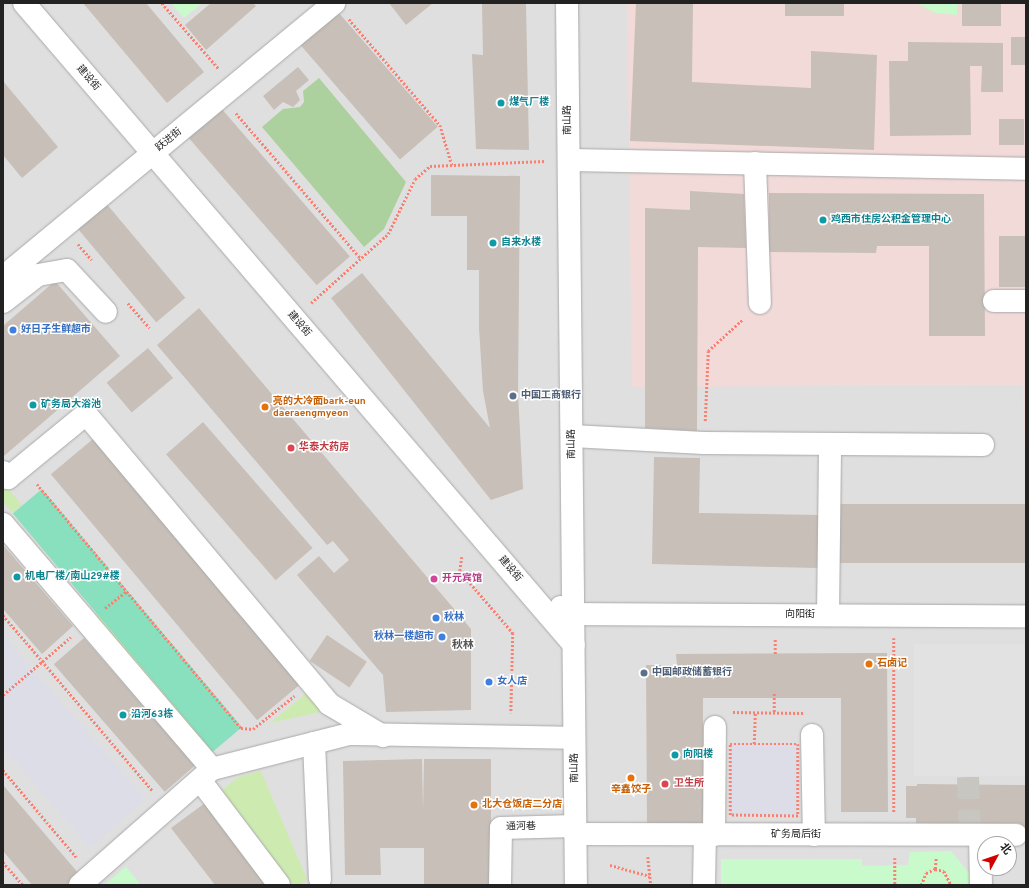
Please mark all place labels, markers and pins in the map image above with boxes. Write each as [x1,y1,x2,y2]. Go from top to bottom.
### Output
place label: 煤气厂楼 [509,97,549,109]
marker: 煤气厂楼 [496,98,506,108]
place label: 鸡西市住房公积金管理中心 [831,214,951,226]
marker: 鸡西市住房公积金管理中心 [818,215,828,225]
place label: 自来水楼 [501,237,541,249]
marker: 自来水楼 [488,238,498,248]
place label: 好日子生鲜超市 [21,324,91,336]
marker: 好日子生鲜超市 [8,325,18,335]
place label: 中国工商银行 [521,390,581,402]
marker: 中国工商银行 [508,391,518,401]
place label: 亮的大冷面bark-eun daeraengmyeon [273,395,366,418]
place label: 矿务局大浴池 [41,399,101,411]
marker: 矿务局大浴池 [28,400,38,410]
marker: 亮的大冷面bark-eun daeraengmyeon [260,402,270,412]
place label: 华泰大药房 [299,442,349,454]
marker: 华泰大药房 [286,443,296,453]
place label: 机电厂楼/南山29#楼 [25,571,120,583]
marker: 机电厂楼/南山29#楼 [12,572,22,582]
place label: 开元宾馆 [442,573,482,585]
marker: 开元宾馆 [429,574,439,584]
place label: 秋林 [444,612,464,624]
marker: 秋林 [431,613,441,623]
place label: 秋林一楼超市 [374,631,434,643]
marker: 秋林一楼超市 [437,632,447,642]
place label: 石卤记 [877,658,907,670]
marker: 石卤记 [864,659,874,669]
place label: 中国邮政储蓄银行 [652,667,732,679]
marker: 中国邮政储蓄银行 [639,668,649,678]
place label: 女人店 [497,676,527,688]
marker: 女人店 [484,677,494,687]
place label: 沿河63栋 [131,709,173,721]
marker: 沿河63栋 [118,710,128,720]
place label: 向阳楼 [683,749,713,761]
marker: 向阳楼 [670,750,680,760]
marker: 辛鑫饺子 [626,773,636,783]
marker: 卫生所 [659,778,671,790]
place label: 卫生所 [674,778,704,790]
place label: 辛鑫饺子 [611,784,651,796]
place label: 北大仓饭店二分店 [482,799,562,811]
marker: 北大仓饭店二分店 [469,800,479,810]

